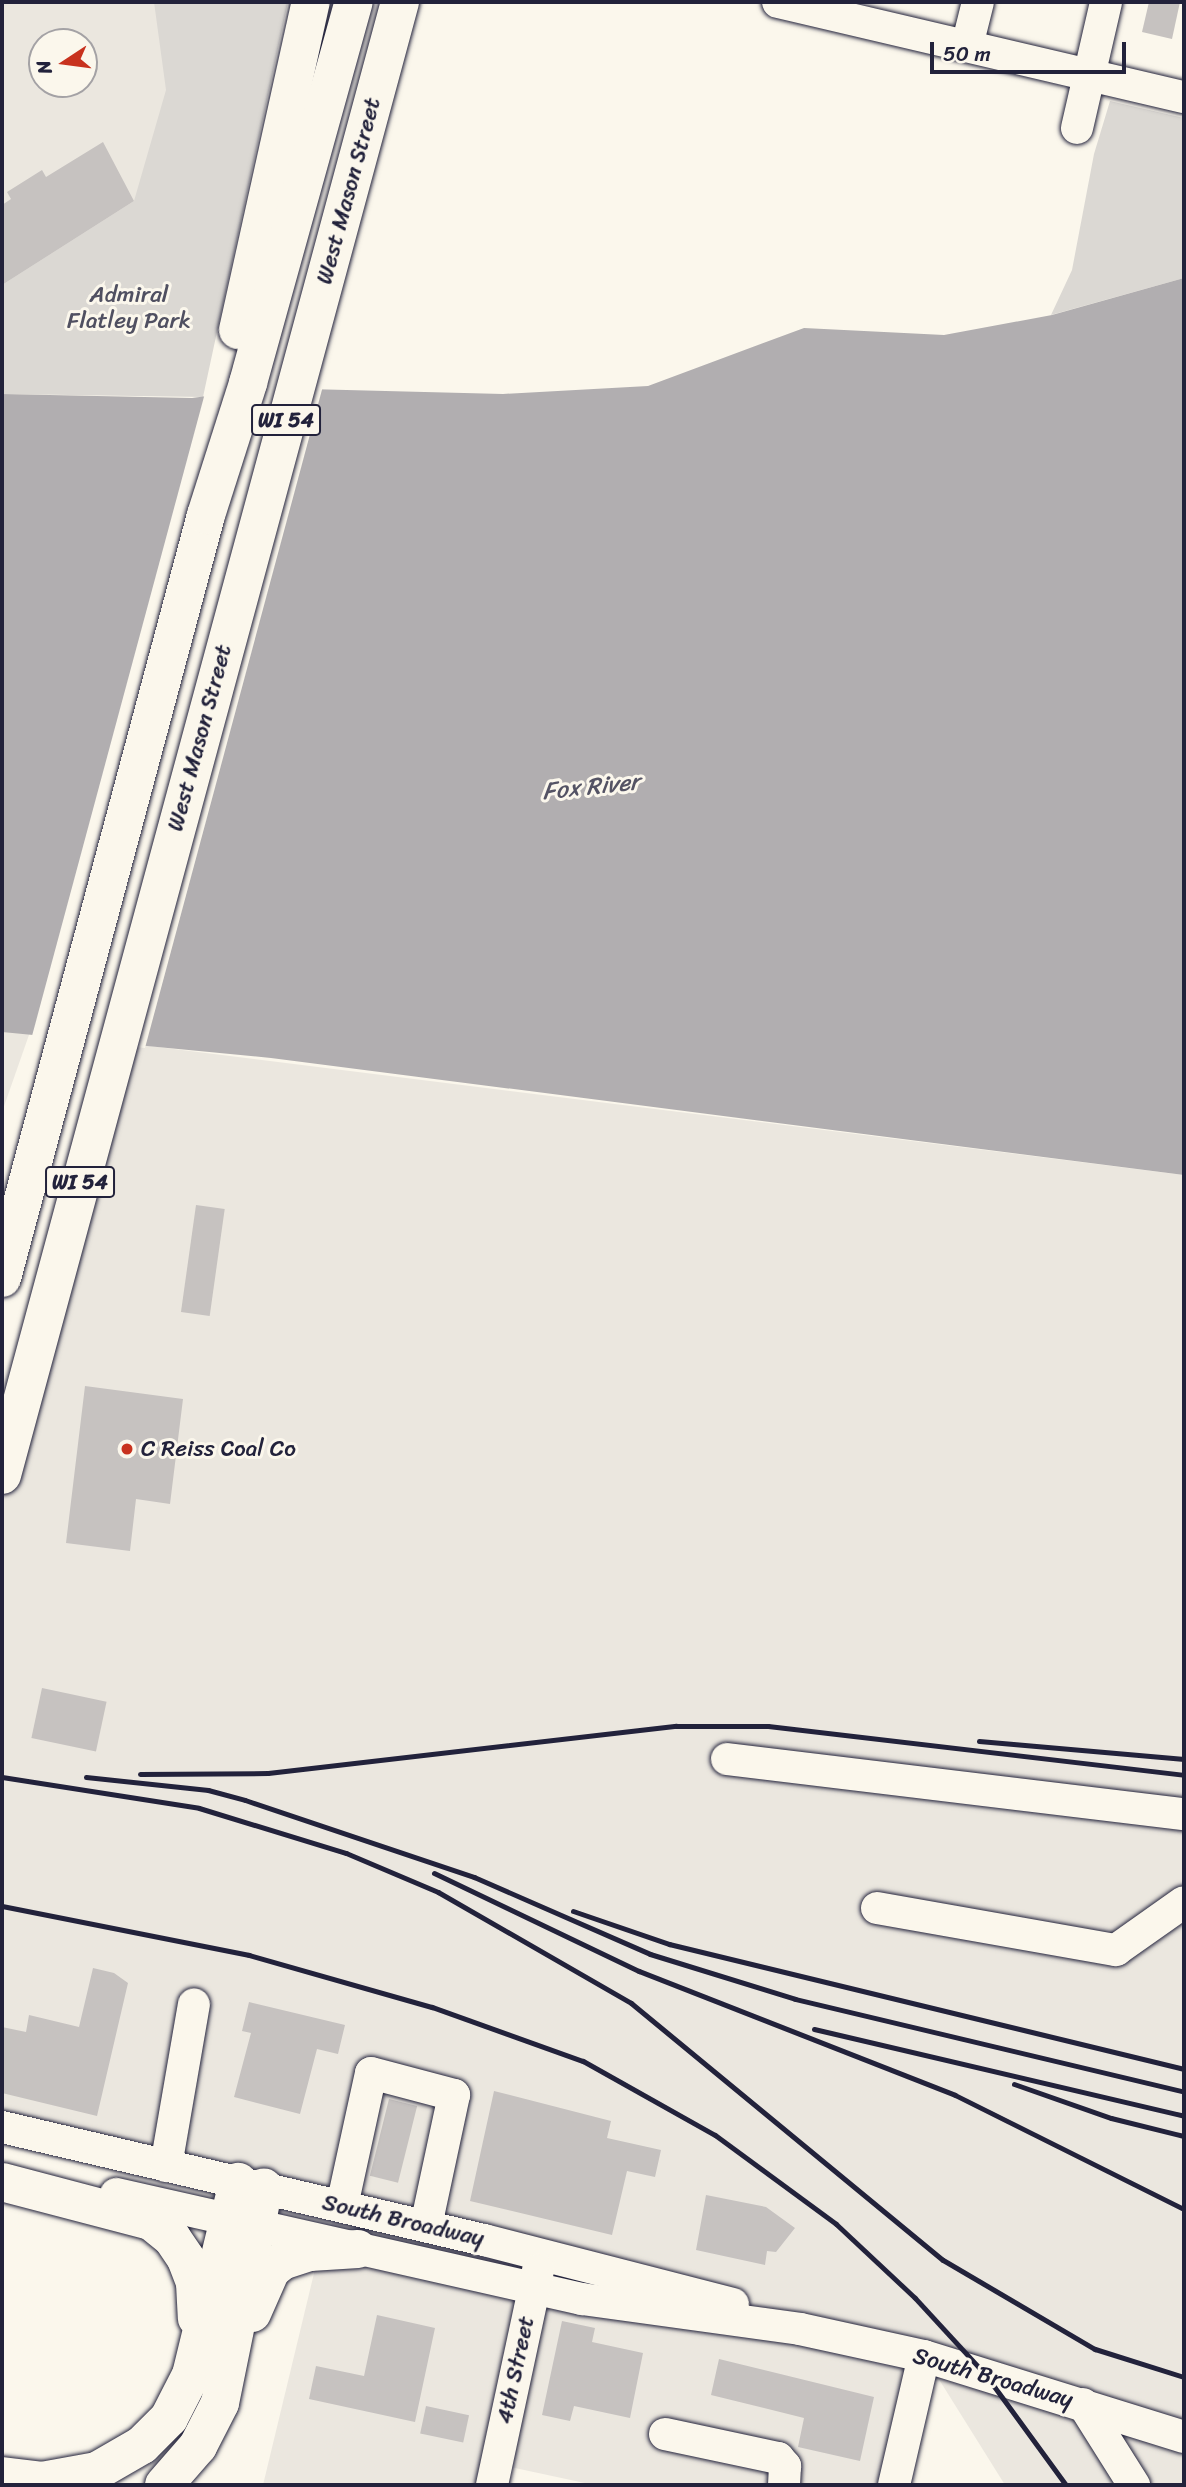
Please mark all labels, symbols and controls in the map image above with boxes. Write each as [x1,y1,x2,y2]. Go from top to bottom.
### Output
north arrow [28,28,98,98]
scale bar [934,28,1130,72]
text: 50 m [943,35,991,73]
text: N [26,57,62,78]
street label: West Mason Street [311,94,387,288]
park label: Admiral Flatley Park [67,281,191,335]
road number: WI 54 [251,402,321,438]
street label: West Mason Street [162,641,238,835]
water label: Fox River [541,768,641,806]
road number: WI 54 [45,1164,115,1200]
place label: C Reiss Coal Co [141,1435,297,1463]
marker: C Reiss Coal Co [119,1441,135,1457]
street label: South Broadway [319,2189,487,2253]
street label: 4th Street [491,2314,541,2426]
street label: South Broadway [910,2342,1076,2414]

